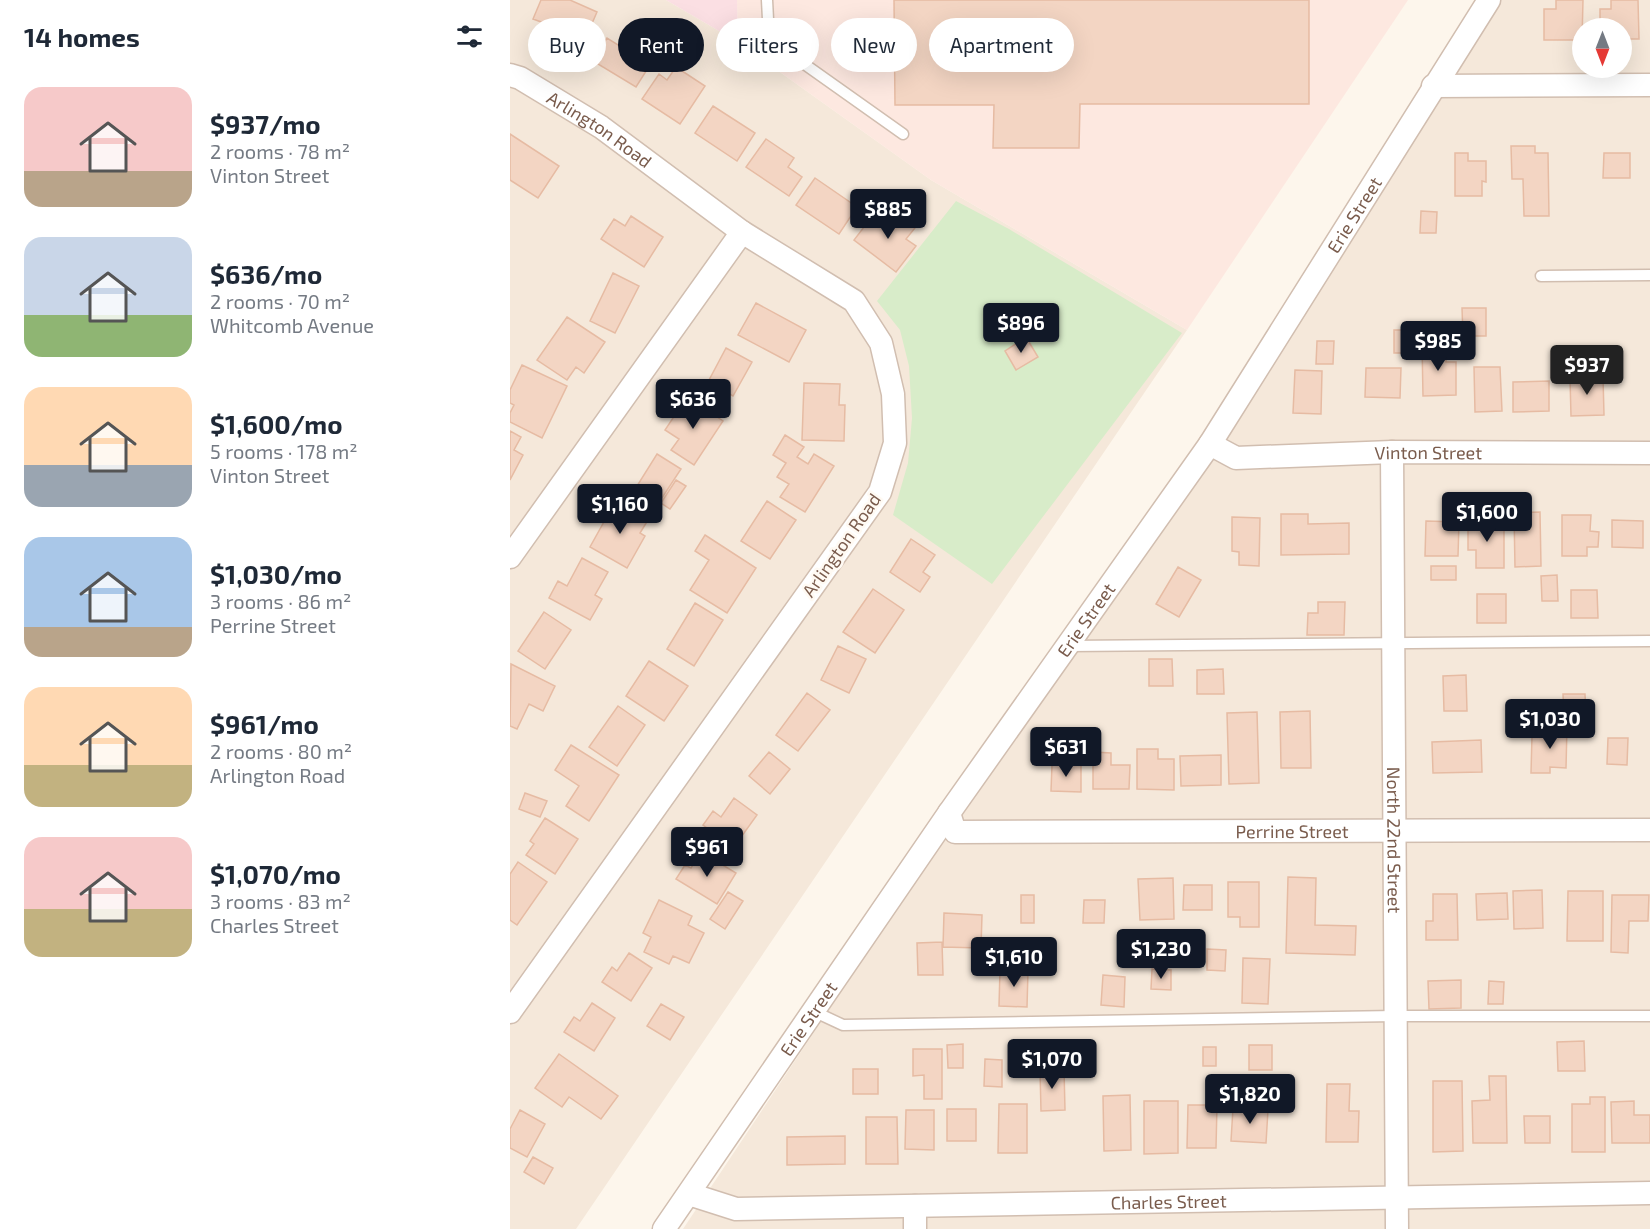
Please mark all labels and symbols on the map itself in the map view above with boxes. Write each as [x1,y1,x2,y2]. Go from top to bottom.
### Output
north arrow [1572,18,1632,78]
street label: Arlington Road [543,86,656,172]
street label: Erie Street [1322,173,1386,257]
pin: $885 [852,189,924,240]
pin: $896 [985,303,1057,354]
pin: $985 [1402,321,1474,372]
pin: $937 [1551,345,1623,396]
pin: $636 [657,379,729,430]
street label: Vinton Street [1374,441,1482,464]
pin: $1,160 [571,484,669,535]
street label: Arlington Road [797,489,885,601]
pin: $1,600 [1438,492,1536,543]
street label: Erie Street [1052,578,1119,661]
pin: $1,030 [1501,699,1599,750]
pin: $631 [1030,727,1102,778]
street label: North 22nd Street [1383,767,1406,914]
street label: Perrine Street [1235,820,1349,842]
pin: $961 [671,827,743,878]
pin: $1,230 [1112,929,1210,980]
pin: $1,610 [965,937,1063,988]
street label: Erie Street [775,977,841,1060]
pin: $1,070 [1003,1039,1101,1090]
pin: $1,820 [1201,1074,1299,1125]
street label: Charles Street [1110,1189,1227,1213]

